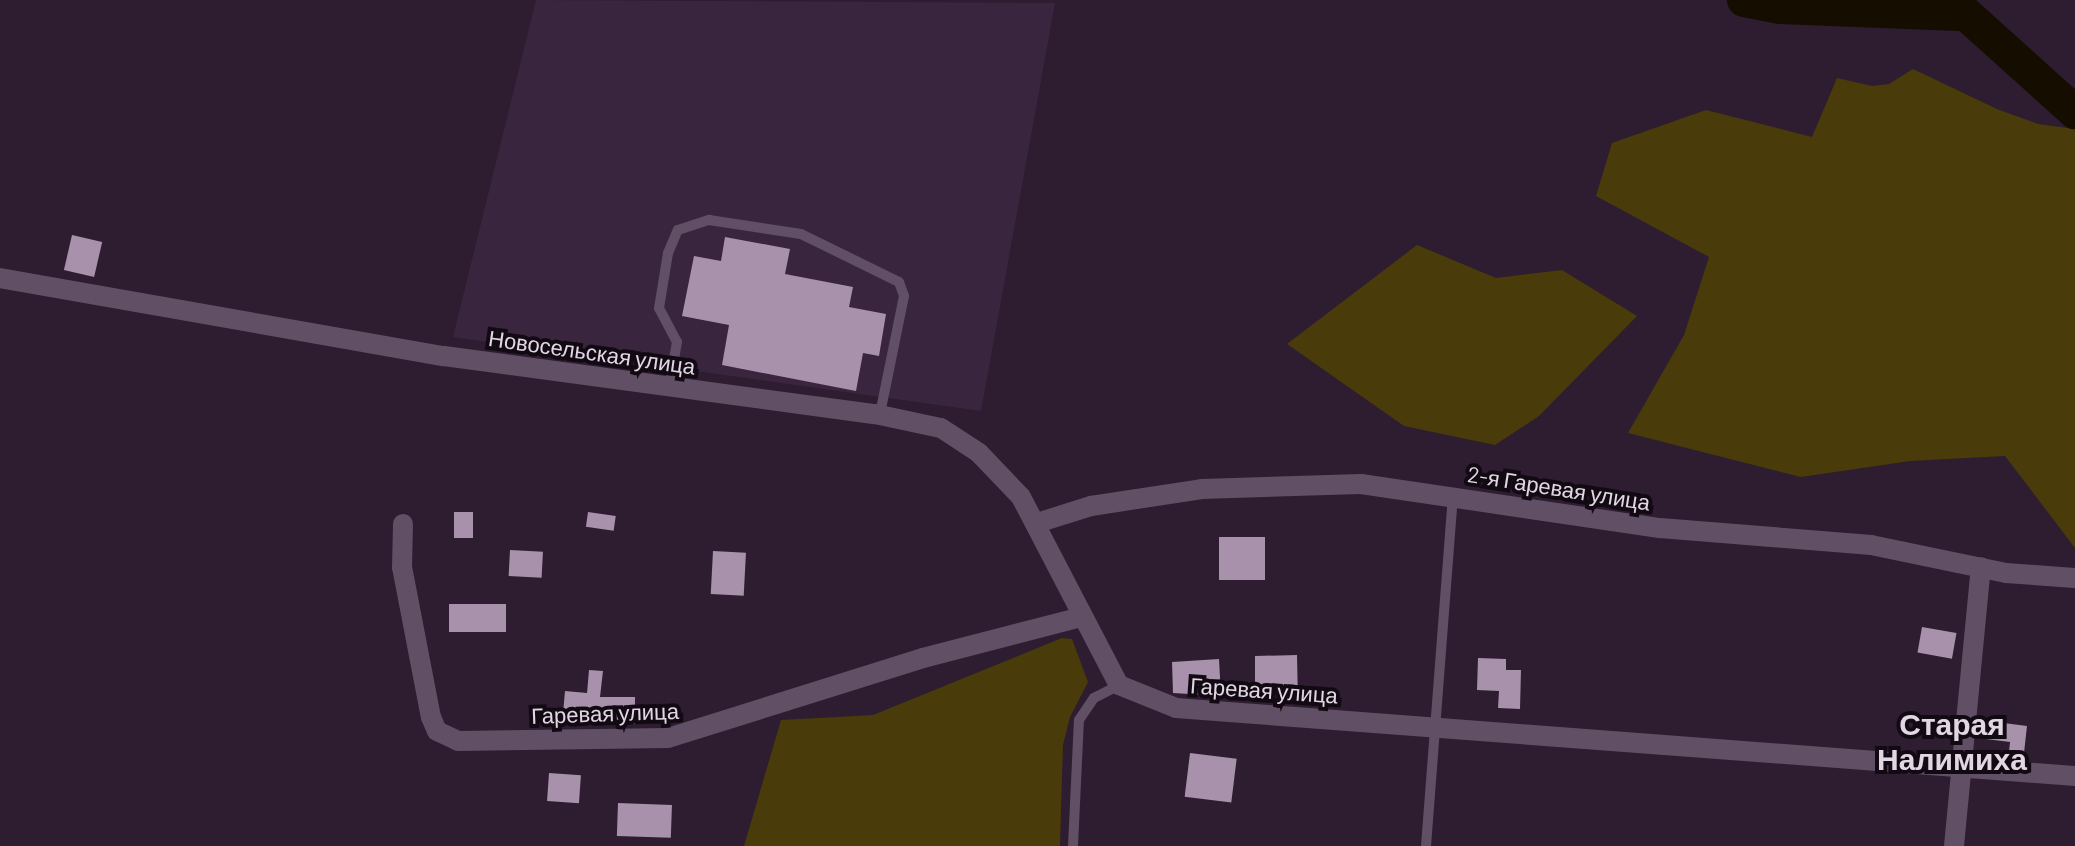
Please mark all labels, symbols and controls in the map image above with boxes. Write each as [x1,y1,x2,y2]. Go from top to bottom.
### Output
street label: Новосельская улица [487,324,697,380]
street label: 2-я Гаревая улица [1466,461,1652,515]
street label: Гаревая улица [1189,672,1339,708]
street label: Гаревая улица [531,697,679,729]
district label: Старая Налимиха [1877,705,2027,776]

